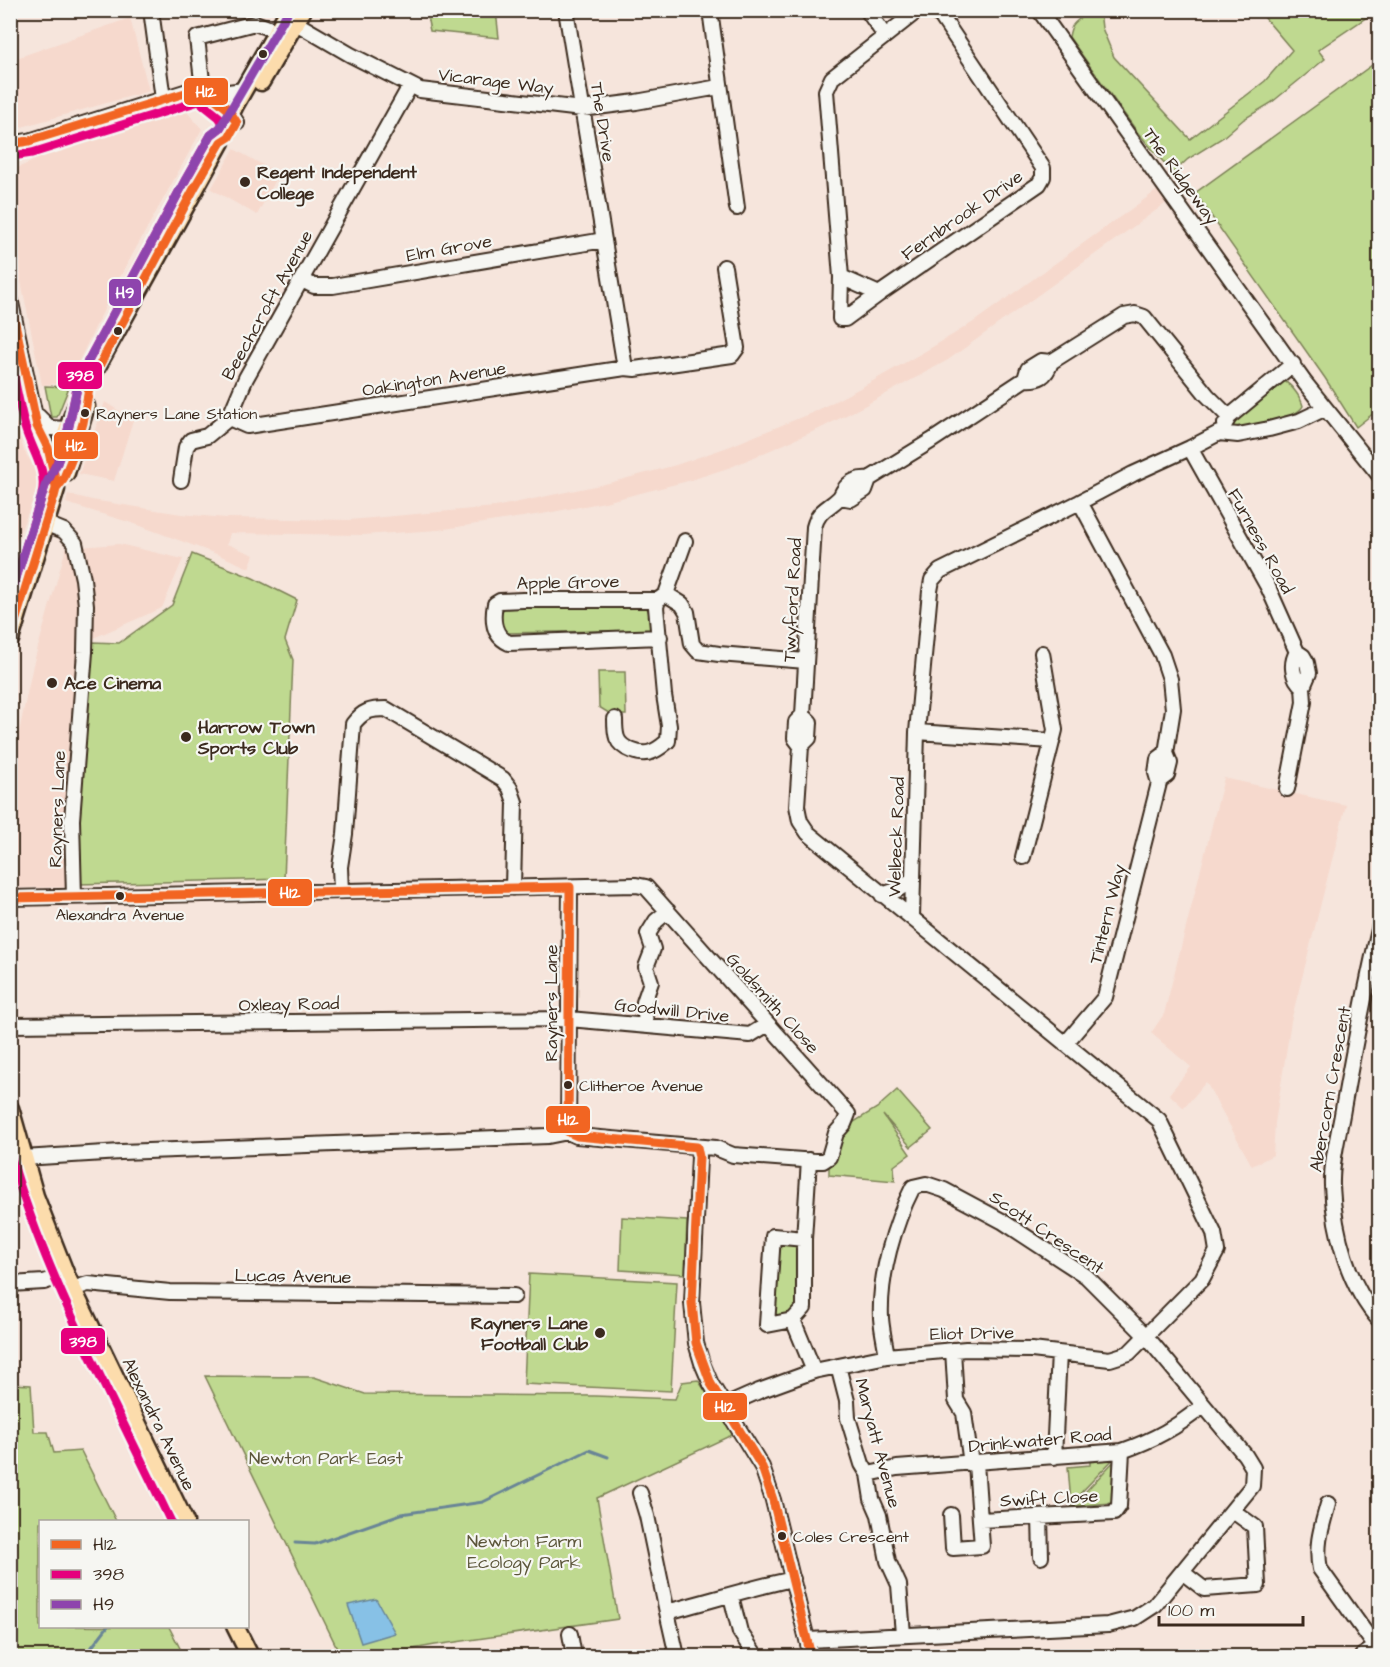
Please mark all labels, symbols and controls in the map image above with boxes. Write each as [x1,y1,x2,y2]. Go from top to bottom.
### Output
unlabelled marker [257,48,269,60]
street label: Vicarage Way [437,62,555,102]
line badge: H12 [183,77,229,106]
street label: The Drive [584,80,621,164]
text: H12 [196,81,217,103]
street label: The Ridgeway [1136,123,1224,231]
place label: Regent Independent College [257,160,417,207]
street label: Fernbrook Drive [897,164,1028,267]
marker: Regent Independent College [238,175,252,189]
street label: Beechcroft Avenue [216,226,319,385]
street label: Elm Grove [404,229,494,268]
line badge: H9 [108,278,142,307]
text: H9 [116,282,134,304]
unlabelled marker [112,325,124,337]
street label: Oakington Avenue [360,356,508,404]
line badge: 398 [57,361,103,390]
text: 398 [65,365,94,387]
place label: Rayners Lane Station [96,403,257,426]
marker: Rayners Lane Station [79,407,91,419]
line badge: H12 [53,431,99,460]
text: H12 [66,435,87,457]
street label: Furness Road [1221,484,1300,598]
street label: Twyford Road [777,537,809,663]
street label: Apple Grove [516,569,620,596]
place label: Ace Cinema [64,671,162,696]
marker: Ace Cinema [45,676,59,690]
place label: Harrow Town Sports Club [197,715,315,761]
marker: Harrow Town Sports Club [179,730,193,744]
street label: Rayners Lane [43,750,73,868]
street label: Welbeck Road [882,776,911,898]
street label: Tintern Way [1083,861,1133,967]
line badge: H12 [267,878,313,907]
text: H12 [280,882,301,904]
marker: Alexandra Avenue [114,890,126,902]
place label: Alexandra Avenue [56,904,185,926]
street label: Rayners Lane [539,944,565,1062]
street label: Goldsmith Close [720,947,825,1060]
street label: Oxleay Road [238,991,340,1019]
street label: Goodwill Drive [613,992,731,1029]
street label: Abercorn Crescent [1304,1004,1357,1174]
place label: Clitheroe Avenue [579,1075,704,1097]
marker: Clitheroe Avenue [562,1079,574,1091]
line badge: H12 [545,1105,591,1134]
text: H12 [558,1109,579,1131]
street label: Scott Crescent [984,1185,1110,1281]
street label: Lucas Avenue [234,1263,352,1290]
place label: Rayners Lane Football Club [471,1311,589,1357]
street label: Eliot Drive [930,1320,1015,1347]
marker: Rayners Lane Football Club [593,1326,607,1340]
line badge: 398 [60,1327,106,1355]
text: 398 [68,1331,97,1353]
street label: Alexandra Avenue [116,1354,202,1495]
street label: Maryatt Avenue [847,1376,907,1511]
line badge: H12 [702,1392,748,1421]
text: H12 [715,1396,736,1418]
street label: Drinkwater Road [967,1422,1113,1459]
park label: Newton Park East [249,1446,404,1471]
street label: Swift Close [999,1483,1099,1514]
legend [39,1520,249,1628]
place label: Coles Crescent [793,1526,910,1548]
park label: Newton Farm Ecology Park [467,1529,581,1576]
marker: Coles Crescent [776,1530,788,1542]
text: H12 [93,1532,117,1557]
text: 398 [93,1562,124,1587]
scale bar [1159,1589,1303,1627]
text: H9 [93,1592,114,1617]
text: 100 m [1168,1598,1214,1623]

